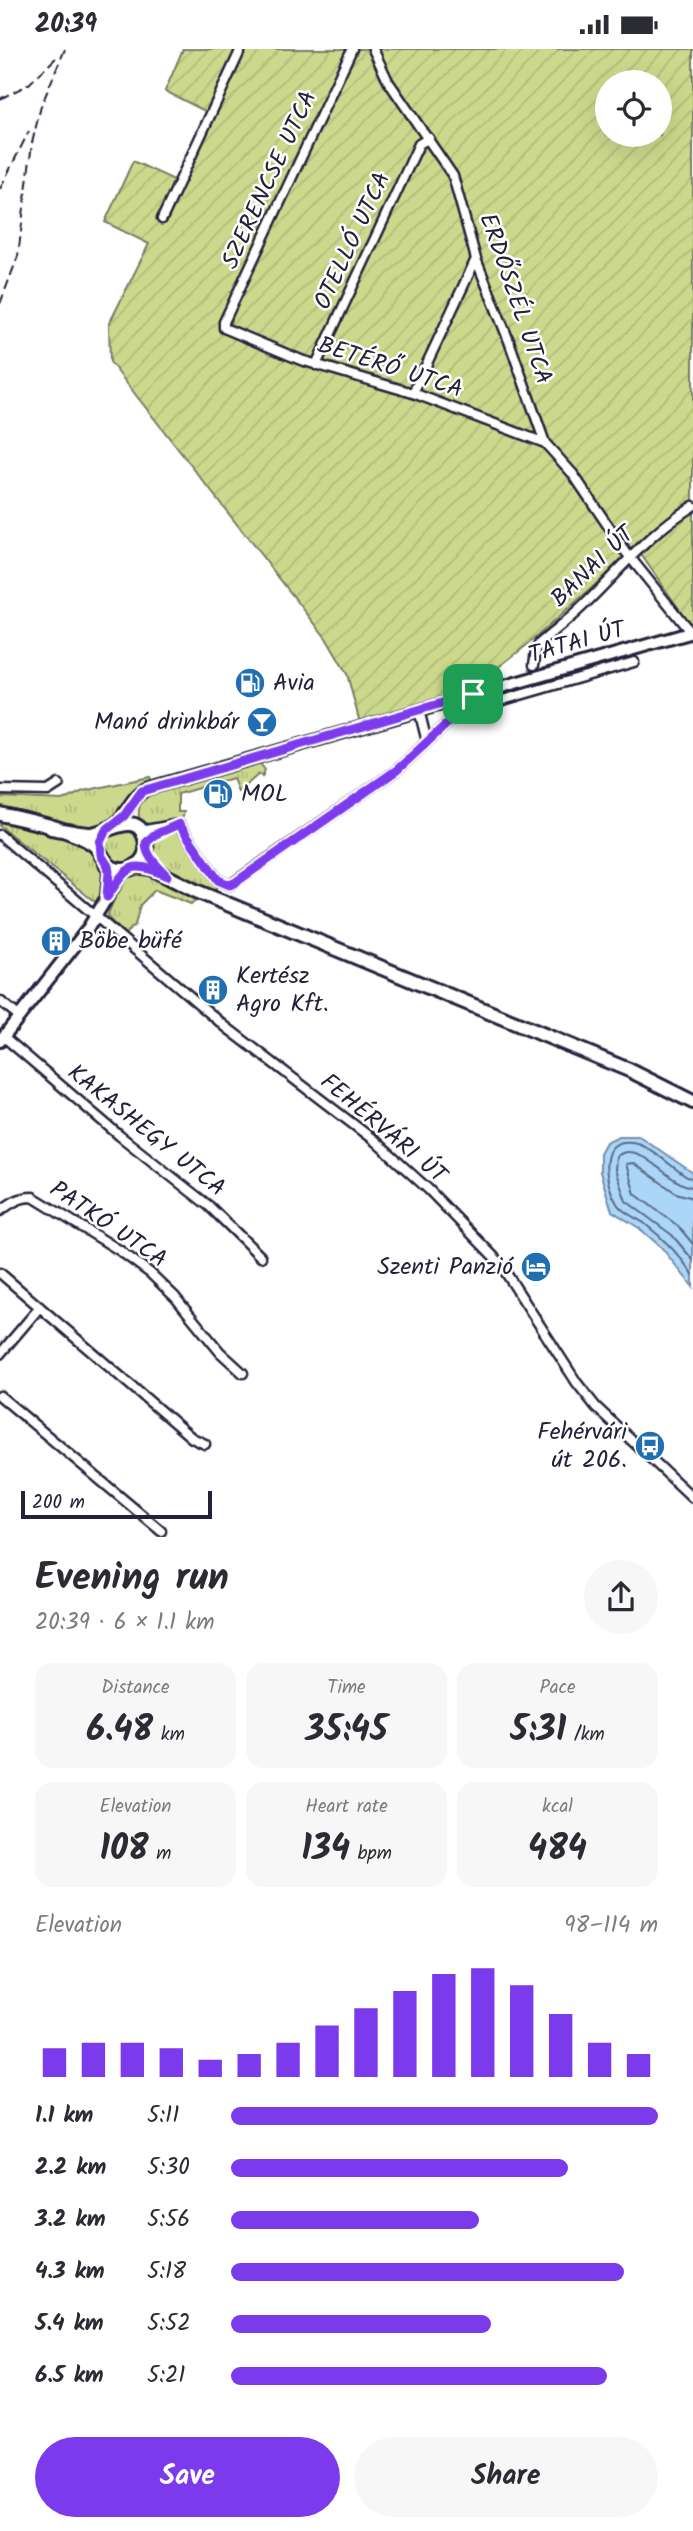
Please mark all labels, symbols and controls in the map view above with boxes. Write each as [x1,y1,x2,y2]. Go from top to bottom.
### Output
text: 20:39 [35,4,97,46]
map controls [595,70,672,147]
button: locate [595,70,672,147]
street label: SZERENCSE UTCA [212,84,328,276]
street label: OTELLÓ UTCA [304,166,402,316]
street label: ERDŐSZÉL UTCA [467,208,563,390]
street label: BETÉRŐ UTCA [312,326,468,410]
street label: BANAI ÚT [542,515,646,617]
street label: TATAI ÚT [524,610,632,675]
place label: Avia [273,664,315,703]
pin [443,664,503,724]
fuel station icon: Avia [233,666,267,700]
icon: arrive [454,675,492,713]
place label: Manó drinkbár [94,703,241,742]
bar icon: Manó drinkbár [245,705,279,739]
place label: MOL [241,775,288,814]
fuel station icon: MOL [201,777,235,811]
place label: Böbe büfé [79,922,183,961]
building icon: Böbe büfé [39,924,73,958]
place label: Kertész Agro Kft. [236,957,329,1024]
building icon: Kertész Agro Kft. [196,973,230,1007]
street label: KAKASHEGY UTCA [58,1055,234,1207]
street label: FEHÉRVÁRI ÚT [311,1064,457,1196]
street label: PATKÓ UTCA [41,1171,175,1279]
place label: Szenti Panzió [377,1248,514,1287]
hotel icon: Szenti Panzió [519,1250,553,1284]
place label: Fehérvári út 206. [537,1413,628,1480]
bus stop icon: Fehérvári út 206. [633,1429,667,1463]
scale bar [21,1488,212,1520]
text: 200 m [32,1488,85,1518]
text: Evening run [35,1549,229,1609]
button: share [584,1560,658,1634]
text: 20:39 · 6 × 1.1 km [35,1605,214,1641]
text: Distance [101,1673,170,1703]
text: Time [327,1673,366,1703]
text: Pace [539,1673,576,1703]
text: 6.48 [86,1703,153,1759]
text: 35:45 [305,1703,388,1759]
text: 5:31 [510,1703,566,1759]
text: km [153,1720,185,1750]
text: /km [566,1720,605,1750]
text: Elevation [100,1792,171,1822]
text: Heart rate [305,1792,388,1822]
text: kcal [542,1792,573,1822]
text: 108 [100,1822,149,1878]
text: 134 [301,1822,350,1878]
text: 484 [528,1822,587,1878]
text: m [149,1839,171,1869]
text: bpm [350,1839,392,1869]
text: Elevation [35,1908,122,1944]
text: 98–114 m [564,1908,658,1944]
text: 1.1 km [35,2098,93,2134]
text: 5:11 [147,2098,179,2134]
text: 2.2 km [35,2150,106,2186]
text: 5:30 [147,2150,190,2186]
text: 3.2 km [35,2202,105,2238]
text: 5:56 [147,2202,190,2238]
text: 4.3 km [35,2254,105,2290]
text: 5:18 [147,2254,186,2290]
text: 5.4 km [35,2306,104,2342]
text: 5:52 [147,2306,191,2342]
text: 6.5 km [35,2358,104,2394]
text: 5:21 [147,2358,186,2394]
button: Save [35,2437,340,2517]
button: Share [354,2437,658,2517]

